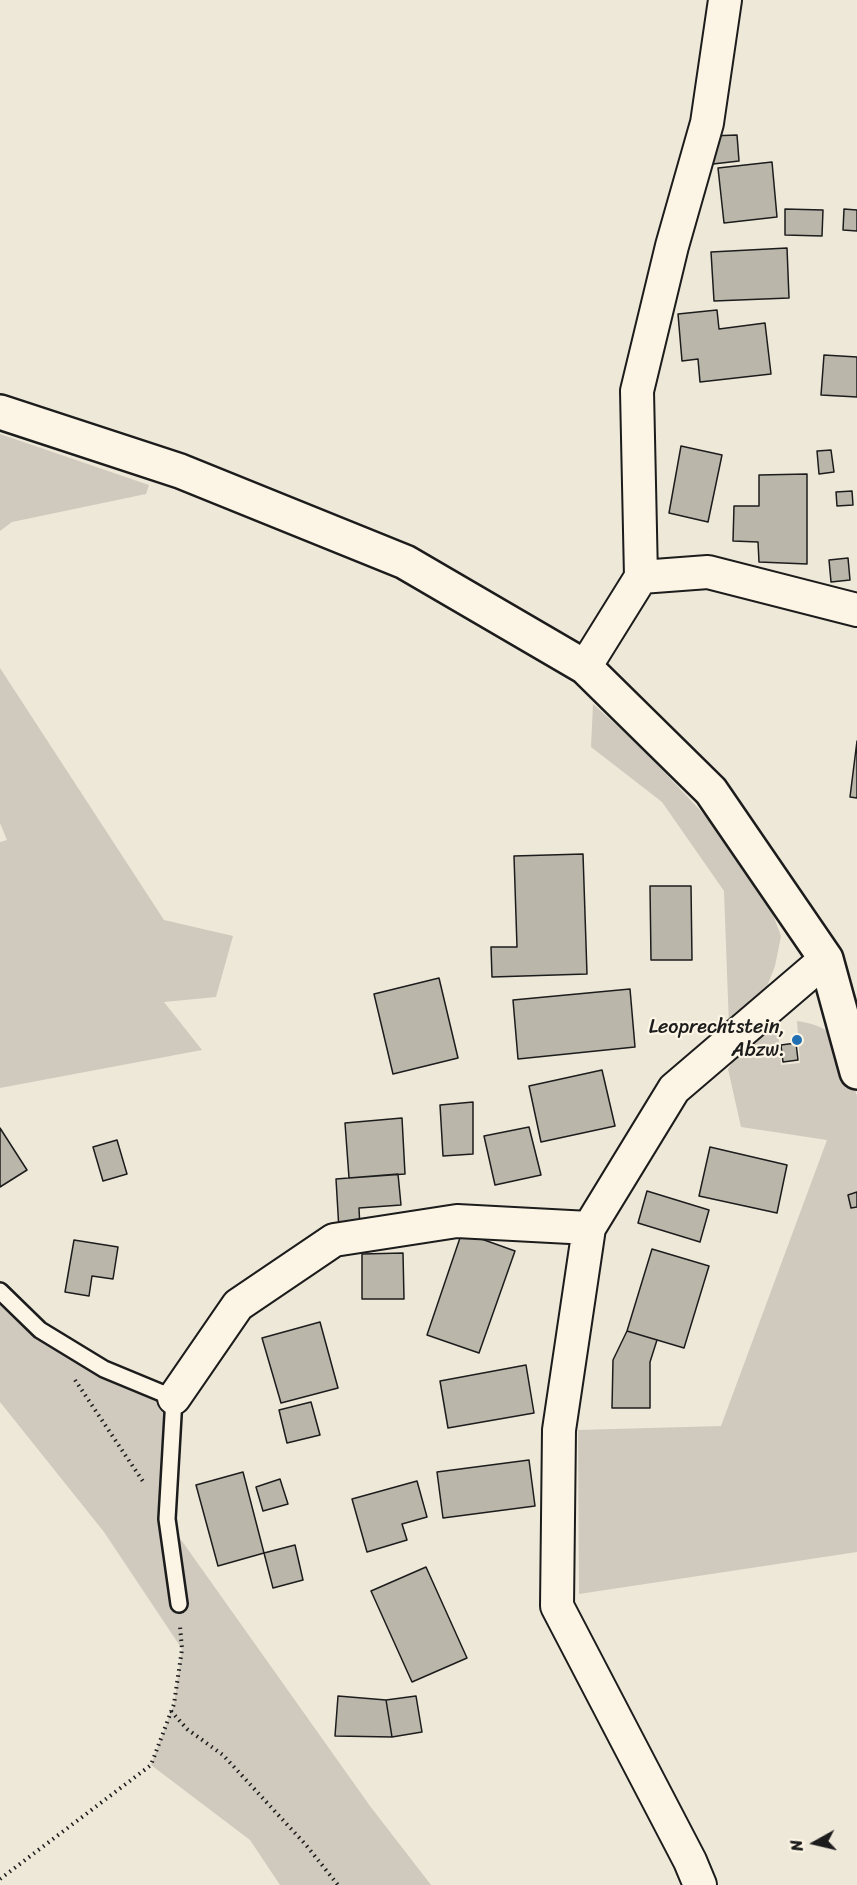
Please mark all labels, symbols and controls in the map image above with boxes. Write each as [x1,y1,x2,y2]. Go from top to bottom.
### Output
place label: Leoprechtstein, Abzw. [649,1016,785,1063]
marker: Leoprechtstein, Abzw. [790,1033,804,1047]
north arrow [785,1813,845,1873]
text: N [782,1838,812,1853]

